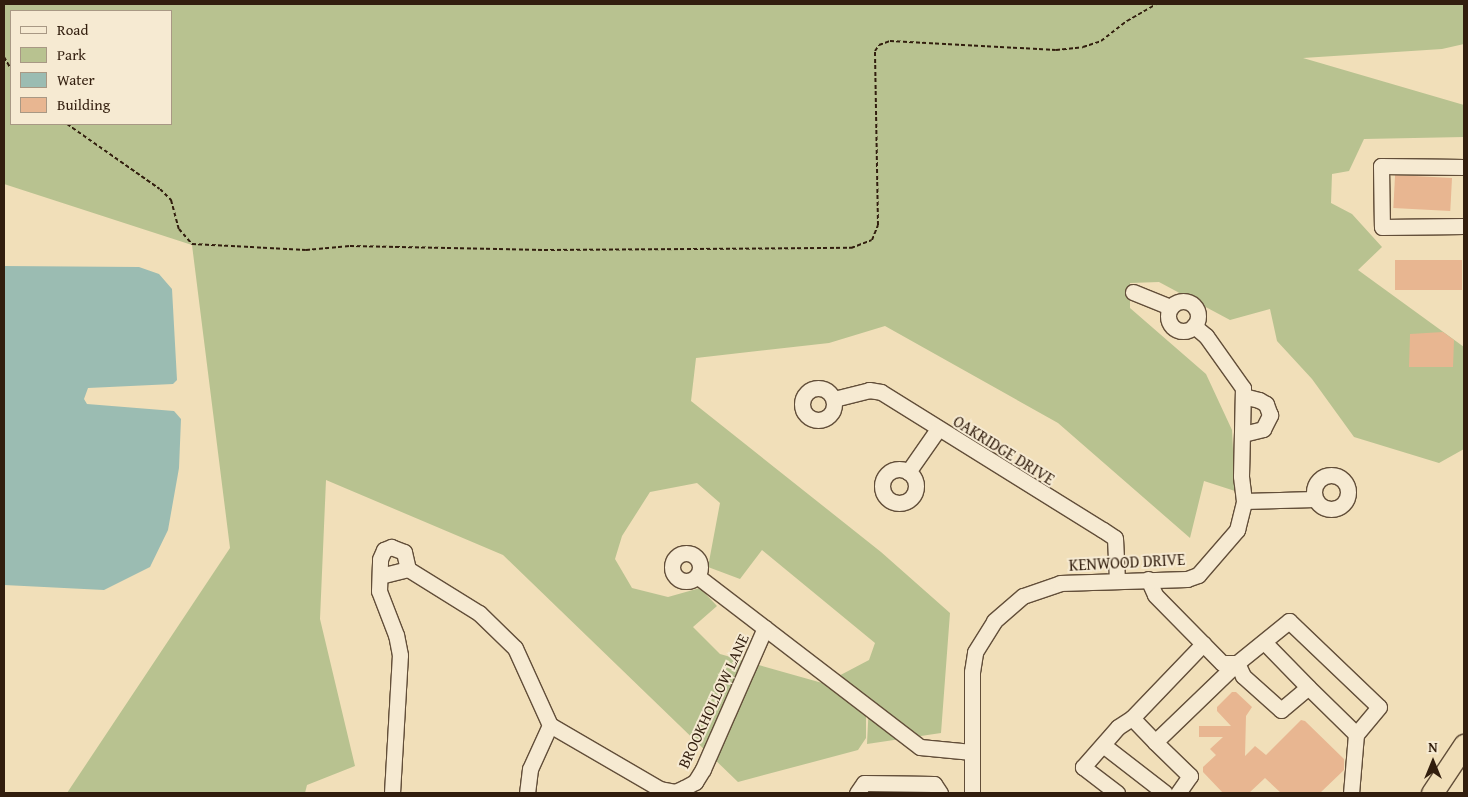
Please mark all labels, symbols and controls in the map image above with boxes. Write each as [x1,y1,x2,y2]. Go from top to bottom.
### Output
legend [10,10,172,125]
text: Road [57,19,88,40]
text: Park [57,44,86,65]
text: Water [57,69,95,90]
text: Building [57,94,110,115]
street label: OAKRIDGE DRIVE [950,411,1058,489]
street label: KENWOOD DRIVE [1068,549,1186,575]
street label: BROOKHOLLOW LANE [673,631,753,771]
north arrow [1408,737,1458,787]
text: N [1428,737,1438,757]

